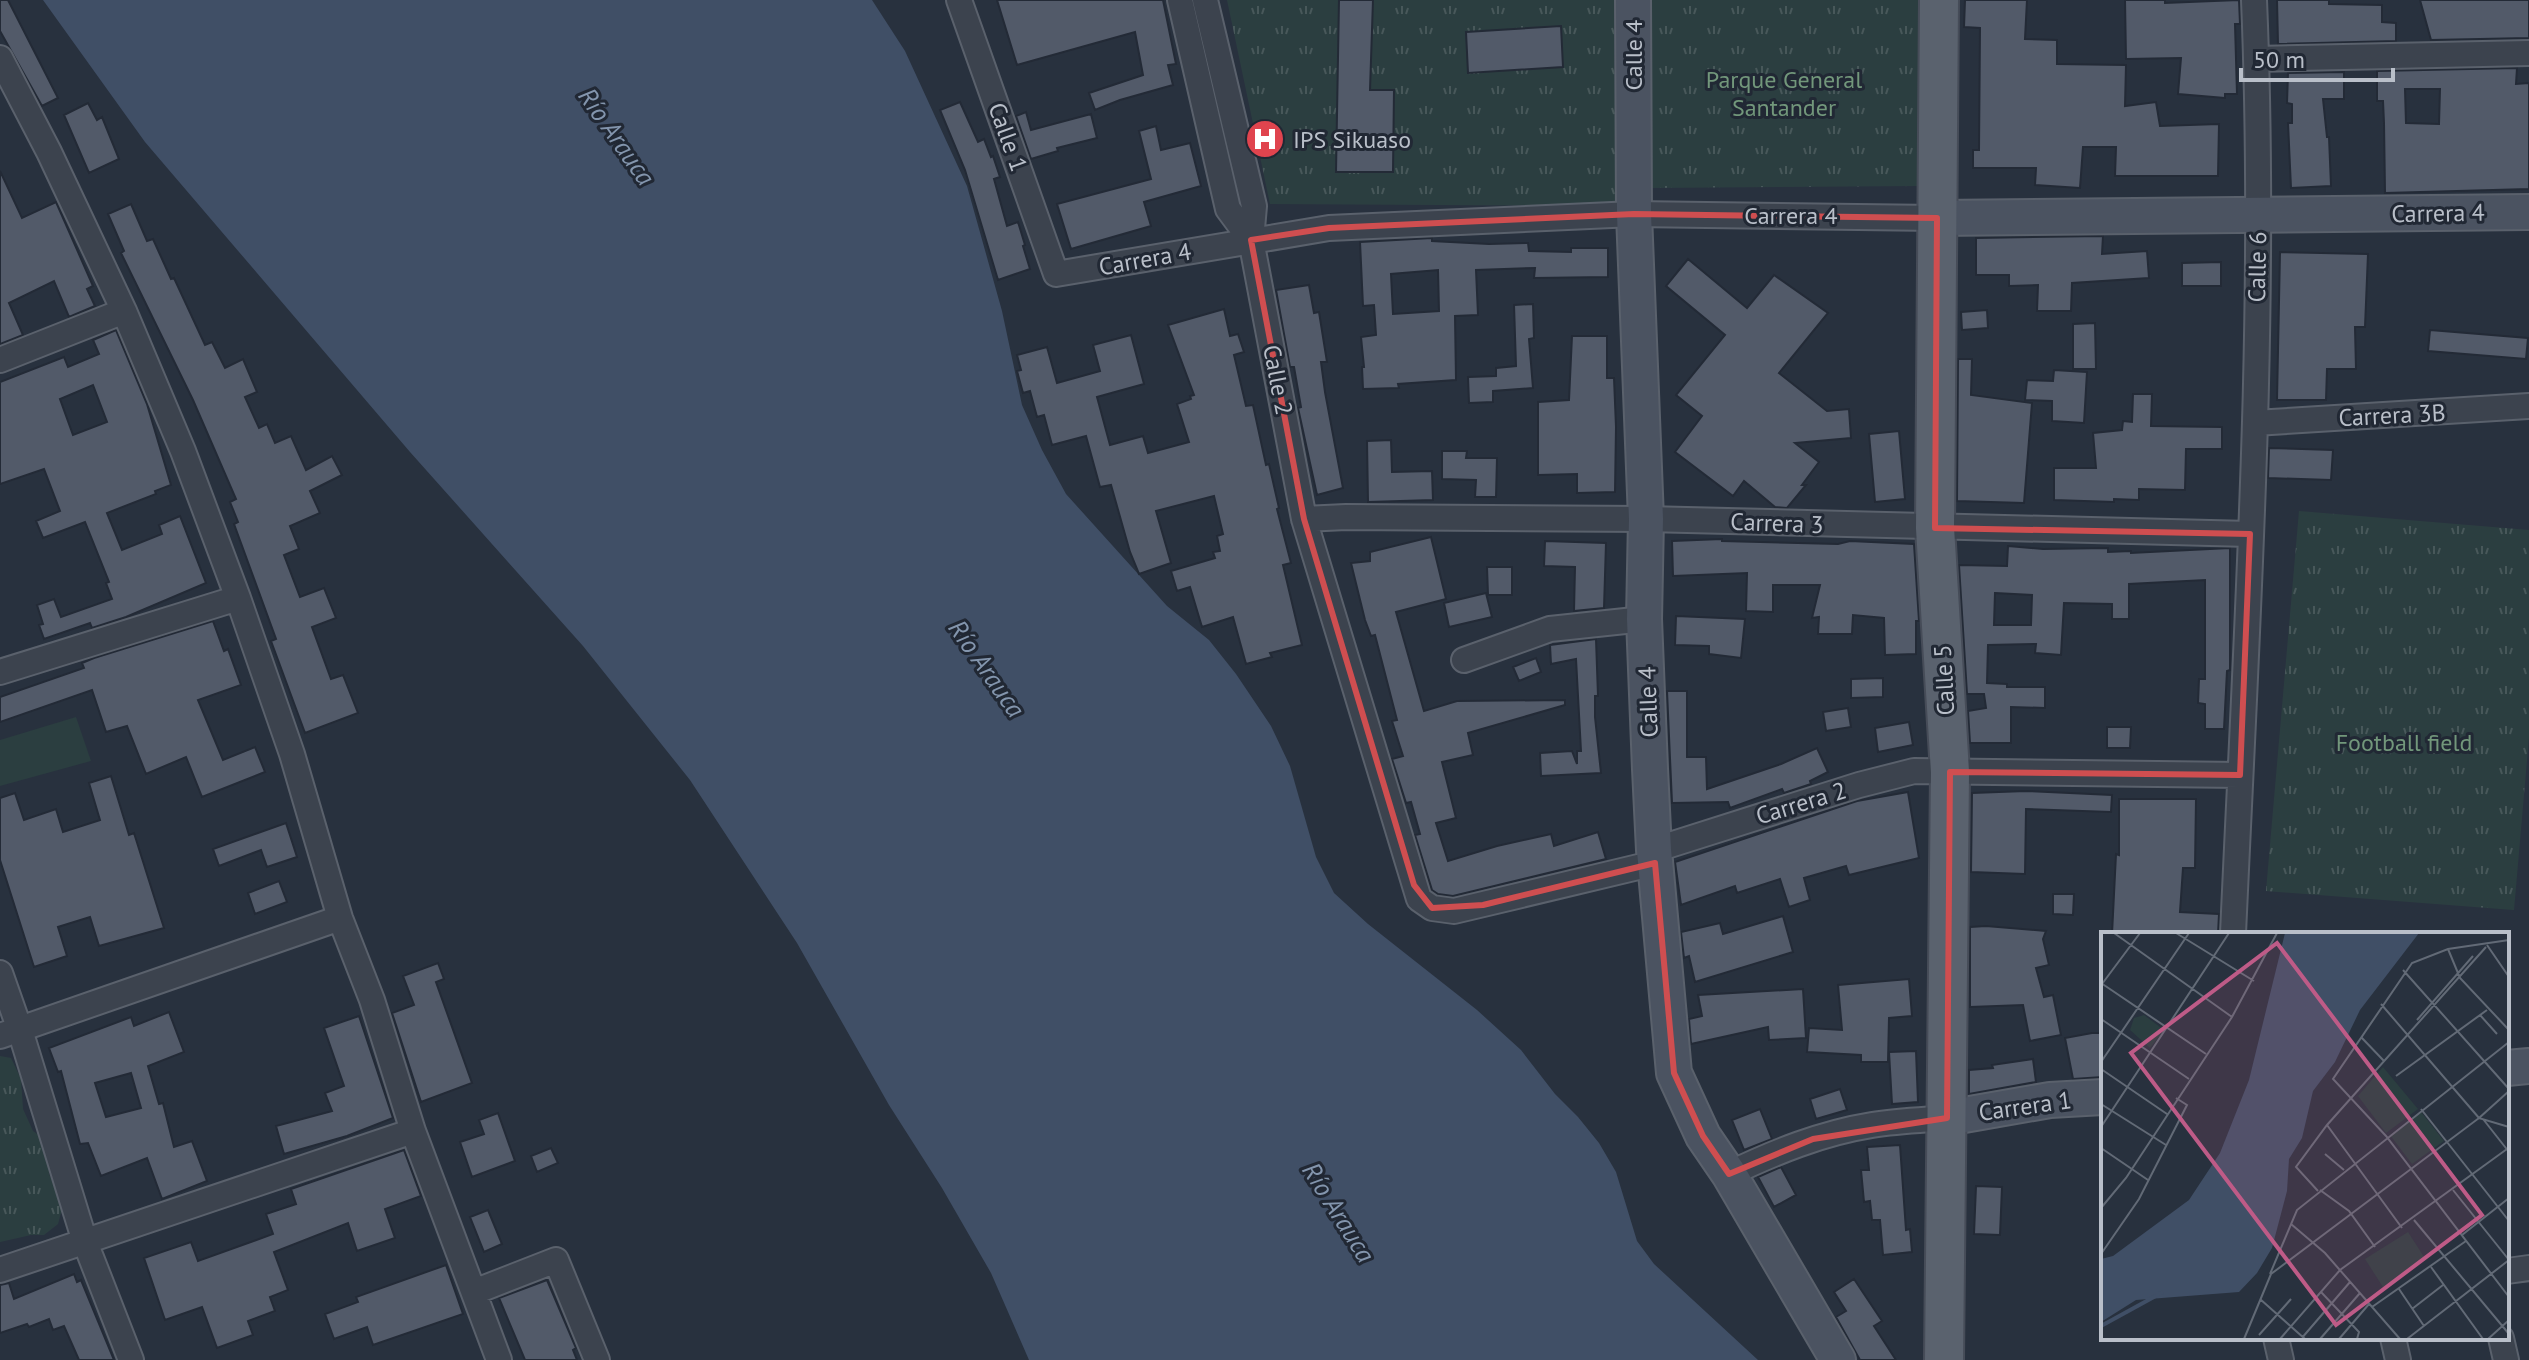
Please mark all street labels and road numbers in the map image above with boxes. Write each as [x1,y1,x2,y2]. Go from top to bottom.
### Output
street label: Calle 4 [1618,20,1649,90]
street label: Calle 1 [981,98,1035,176]
street label: Carrera 4 [2391,197,2485,229]
street label: Carrera 4 [1744,200,1838,231]
street label: Calle 6 [2241,231,2273,303]
street label: Carrera 4 [1096,236,1194,282]
street label: Calle 2 [1256,342,1300,418]
street label: Carrera 3B [2338,397,2446,433]
street label: Carrera 3 [1730,506,1824,540]
street label: Calle 5 [1927,644,1961,716]
street label: Calle 4 [1631,666,1665,738]
street label: Carrera 2 [1752,775,1850,831]
street label: Carrera 1 [1977,1084,2073,1128]

